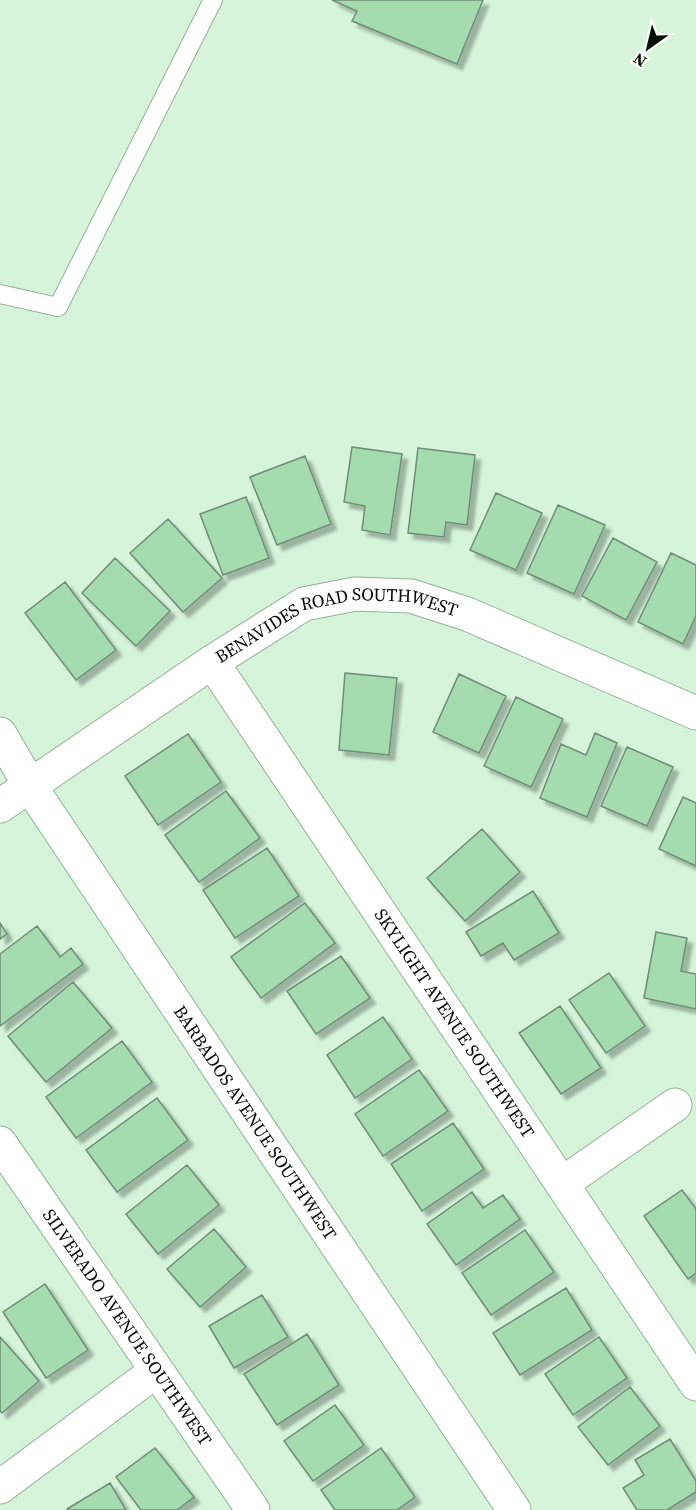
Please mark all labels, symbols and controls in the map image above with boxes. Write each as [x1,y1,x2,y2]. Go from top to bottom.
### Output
north arrow [618,18,678,78]
text: N [628,48,651,73]
street label: BENAVIDES ROAD SOUTHWEST [210,581,461,669]
street label: SKYLIGHT AVENUE SOUTHWEST [369,903,541,1143]
street label: BARBADOS AVENUE SOUTHWEST [168,1000,343,1245]
street label: SILVERADO AVENUE SOUTHWEST [37,1204,218,1451]

